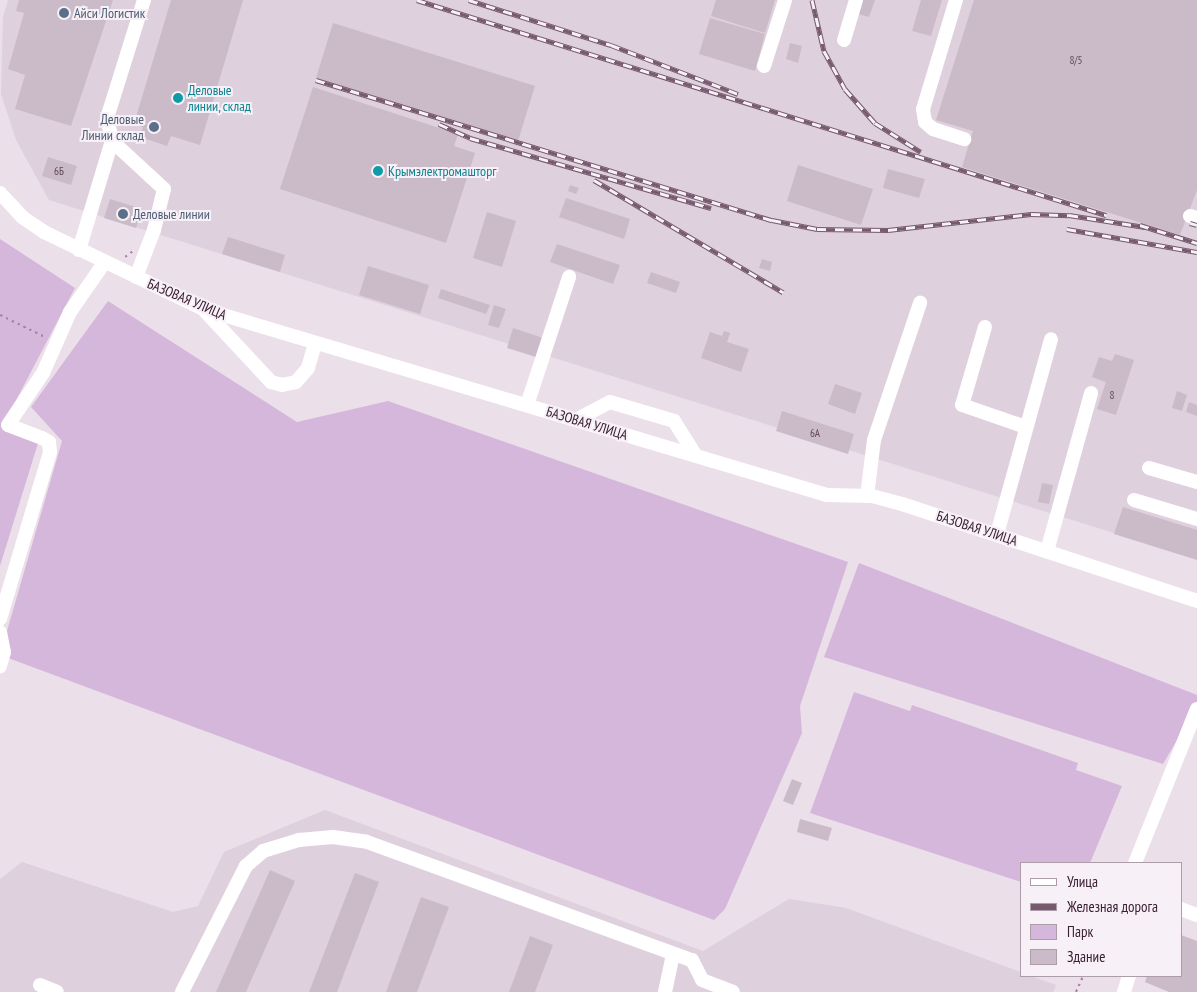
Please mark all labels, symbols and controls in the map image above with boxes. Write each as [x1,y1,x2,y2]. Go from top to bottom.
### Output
place label: Айси Логистик [74,5,145,21]
marker: Айси Логистик [58,7,70,19]
house number: 8/5 [1069,53,1083,67]
place label: Деловые линии, склад [188,82,252,114]
marker: Деловые линии, склад [172,92,184,104]
place label: Деловые Линии склад [81,111,144,144]
marker: Деловые Линии склад [148,121,160,133]
place label: Крымэлектромашторг [388,163,496,179]
house number: 6Б [54,164,64,178]
marker: Крымэлектромашторг [372,165,384,177]
place label: Деловые линии [133,206,210,222]
marker: Деловые линии [117,208,129,220]
street label: БАЗОВАЯ УЛИЦА [145,275,229,323]
house number: 8 [1110,388,1114,402]
street label: БАЗОВАЯ УЛИЦА [544,403,630,443]
house number: 6А [810,426,820,440]
street label: БАЗОВАЯ УЛИЦА [934,507,1020,549]
legend [1020,862,1182,977]
text: Улица [1067,872,1098,891]
text: Железная дорога [1067,897,1158,916]
text: Парк [1067,922,1093,941]
text: Здание [1067,947,1105,966]

